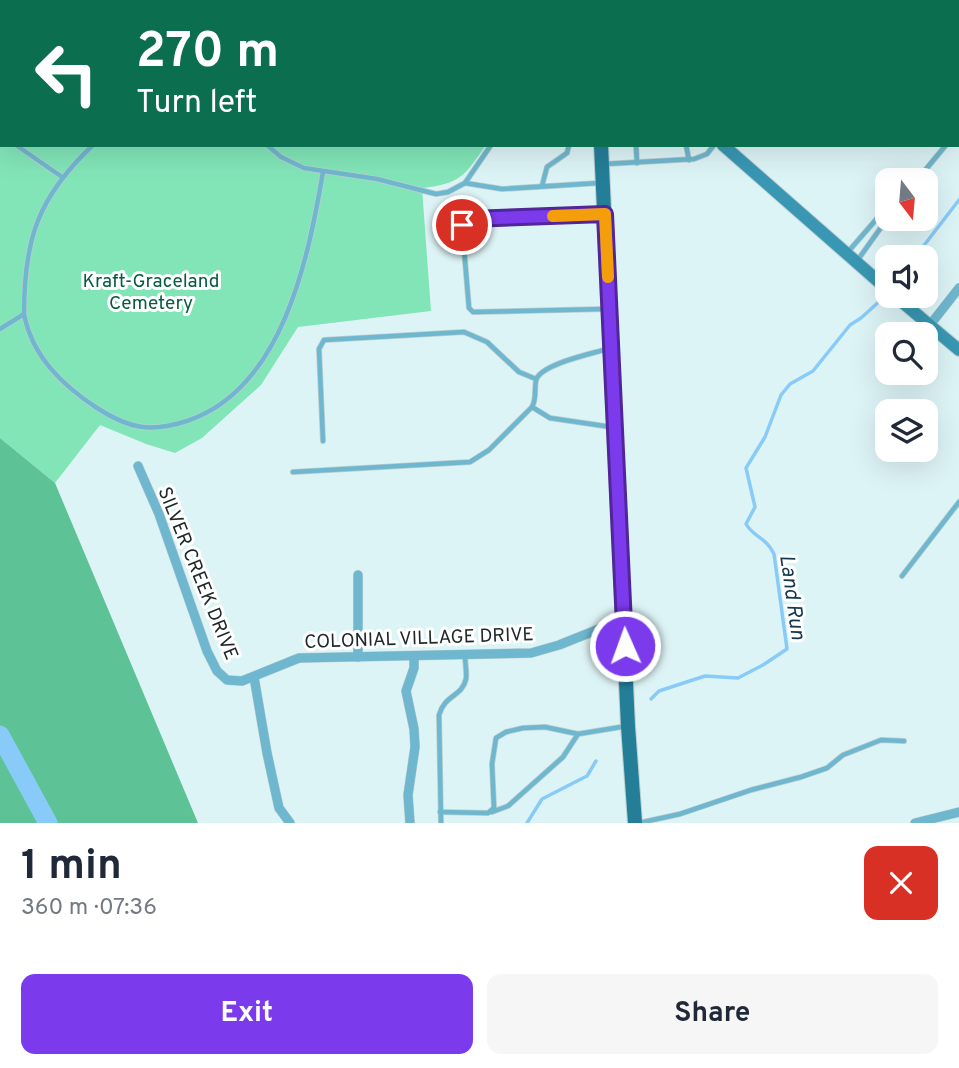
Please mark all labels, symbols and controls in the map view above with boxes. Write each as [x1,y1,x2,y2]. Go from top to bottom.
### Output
text: 270 m [136,23,279,85]
icon: left [21,28,112,119]
text: Turn left [136,84,257,124]
north arrow [875,168,938,231]
map controls [875,168,938,462]
pin [432,195,492,255]
icon: arrive [443,206,481,244]
button: sound [875,245,938,308]
park label: Kraft-Graceland Cemetery [82,270,220,316]
button: search [875,322,938,385]
button: layers [875,399,938,462]
street label: SILVER CREEK DRIVE [151,484,243,664]
water label: Land Run [772,553,811,642]
position arrow [588,609,662,683]
street label: COLONIAL VILLAGE DRIVE [304,623,534,655]
text: 1 min [21,841,122,894]
button: close [864,846,938,920]
text: 360 m · 07:36 [21,894,157,923]
button: Exit [21,974,473,1054]
button: Share [487,974,938,1054]

